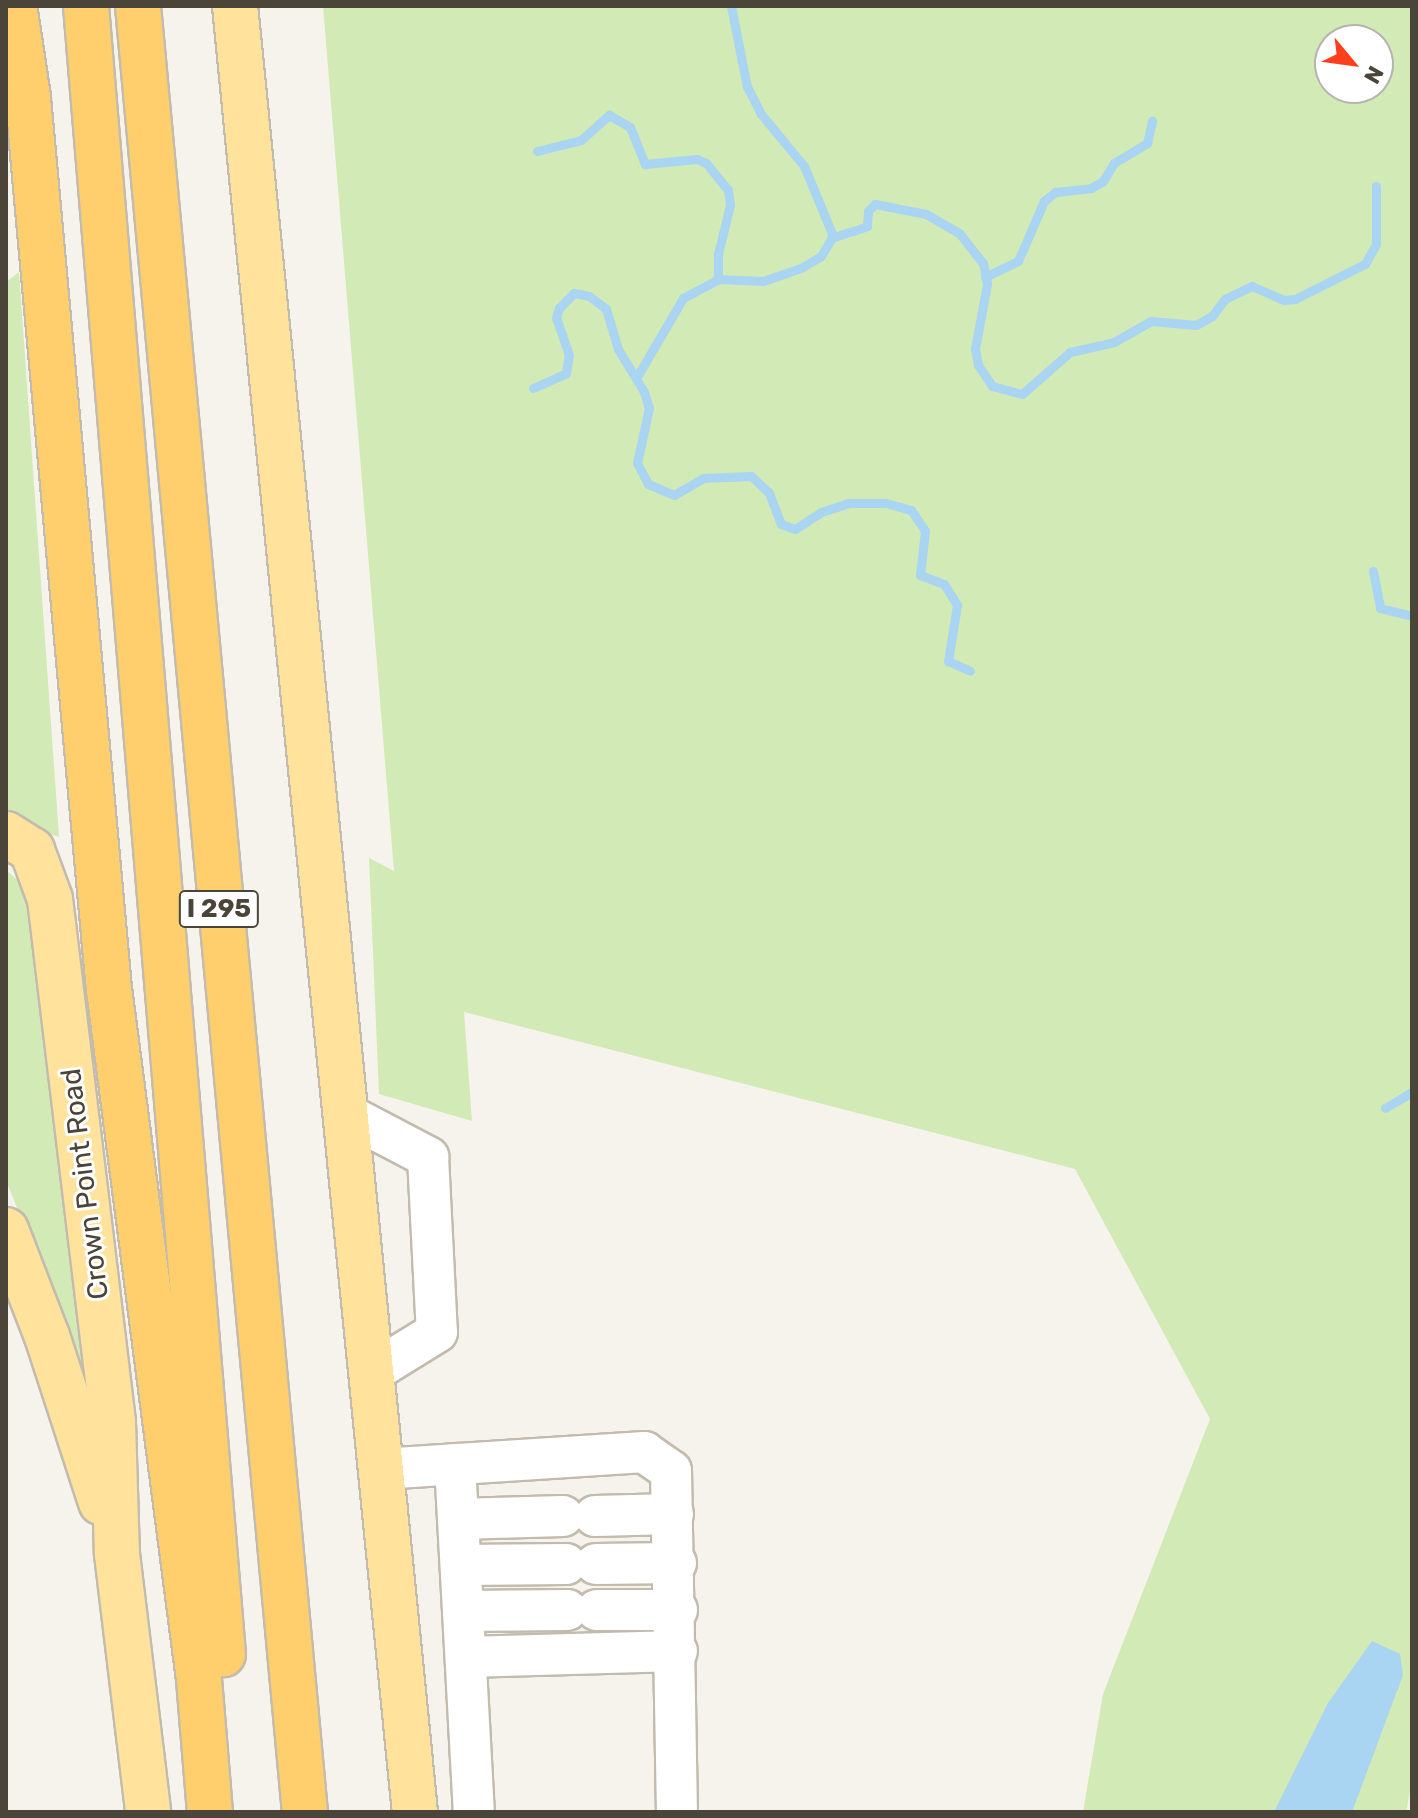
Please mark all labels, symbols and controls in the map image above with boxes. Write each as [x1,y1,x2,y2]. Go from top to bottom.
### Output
north arrow [1314,24,1394,104]
text: N [1358,61,1389,88]
road number: I 295 [177,887,261,931]
street label: Crown Point Road [54,1067,116,1301]

